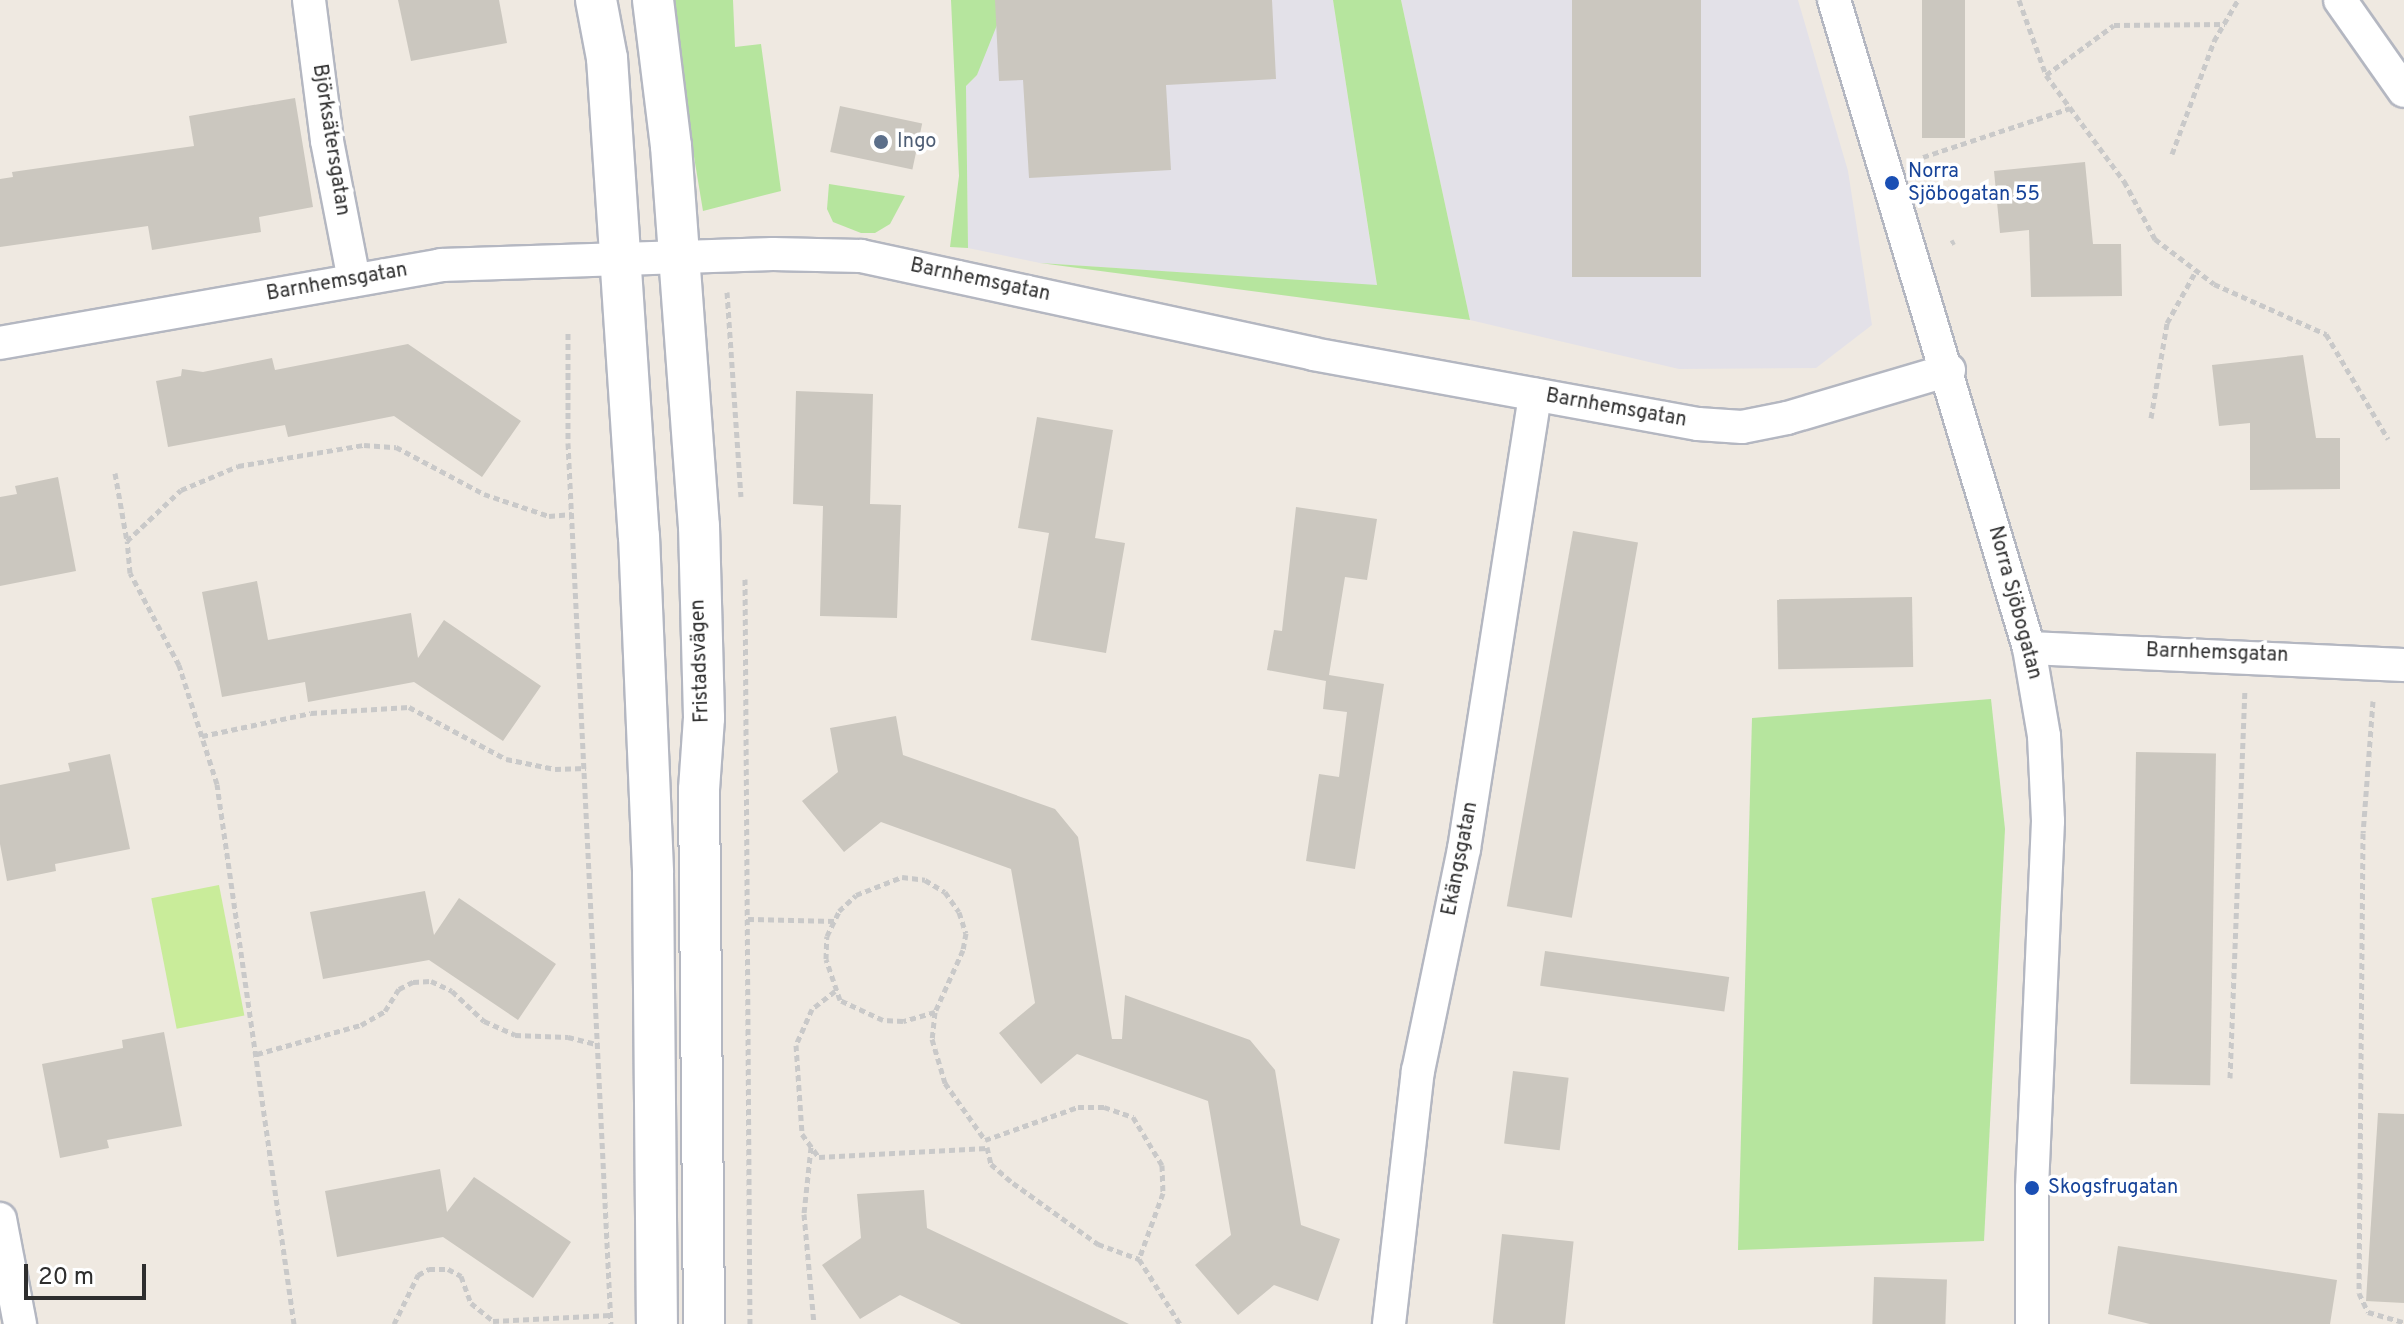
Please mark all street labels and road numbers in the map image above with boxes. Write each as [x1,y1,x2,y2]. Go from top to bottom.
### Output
street label: Björksätersgatan [306,62,354,218]
street label: Barnhemsgatan [908,254,1052,308]
street label: Barnhemsgatan [265,259,409,307]
street label: Barnhemsgatan [1544,385,1688,433]
street label: Norra Sjöbogatan [1982,524,2046,682]
street label: Fristadsvägen [687,599,715,723]
street label: Barnhemsgatan [2145,640,2289,668]
street label: Ekängsgatan [1438,800,1484,918]

